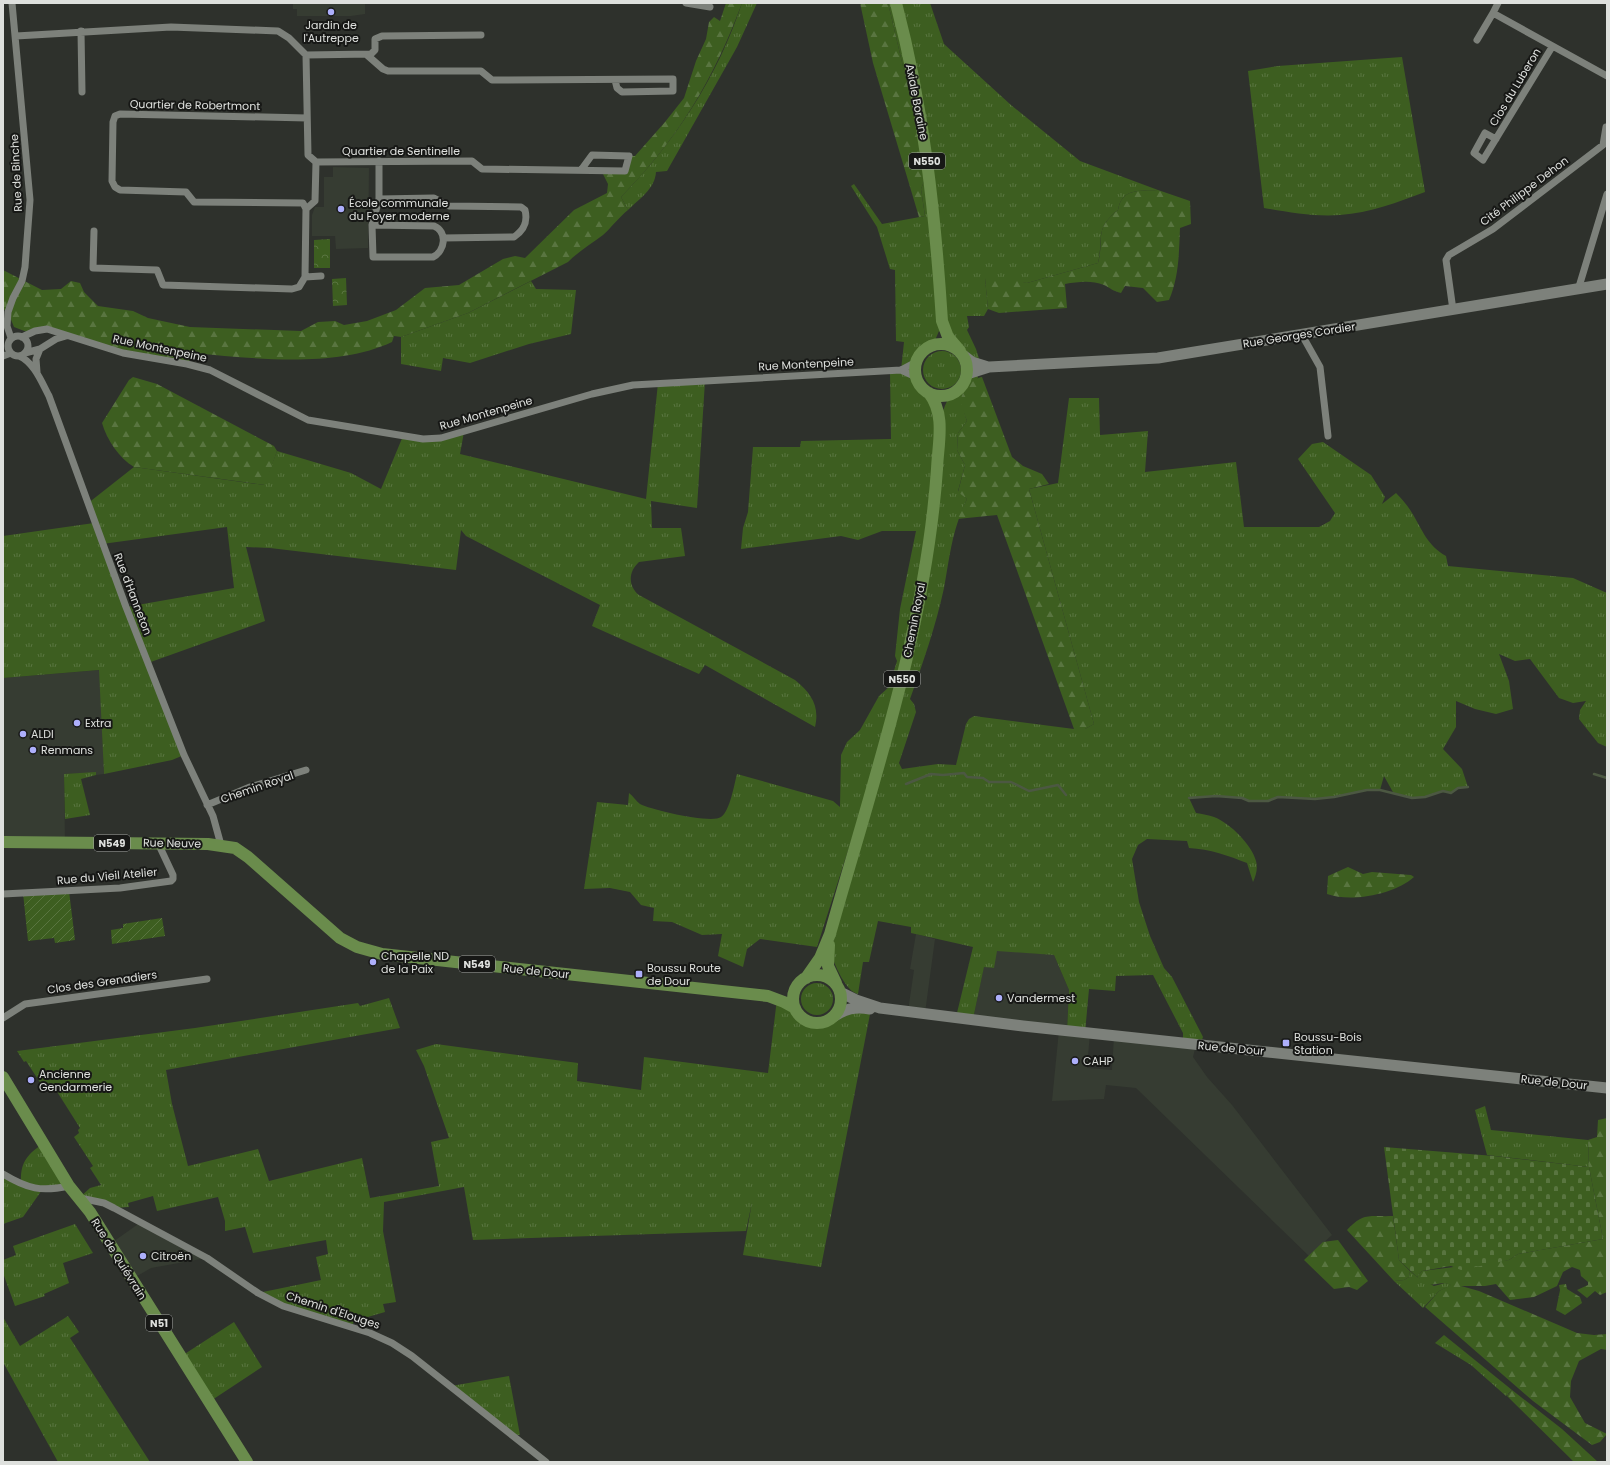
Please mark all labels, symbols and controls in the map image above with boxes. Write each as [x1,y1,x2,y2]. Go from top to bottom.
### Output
marker: Jardin de l'Autreppe [326,7,336,17]
place label: Jardin de l'Autreppe [303,17,359,46]
street label: Clos du Luberon [1485,45,1545,129]
street label: Axiale Boraine [902,63,932,142]
street label: Quartier de Robertmont [130,96,260,114]
street label: Rue de Binche [6,134,26,212]
street label: Quartier de Sentinelle [342,143,460,159]
street label: Cité Philippe Dehon [1477,152,1571,230]
road number: N550 [909,153,945,169]
place label: École communale du Foyer moderne [349,195,450,224]
marker: École communale du Foyer moderne [336,204,346,214]
street label: Rue Georges Cordier [1242,318,1356,352]
street label: Rue Montenpeine [112,330,209,366]
street label: Rue Montenpeine [758,353,854,374]
street label: Rue Montenpeine [438,392,534,434]
street label: Rue d'Hanneton [110,551,156,637]
street label: Chemin Royal [899,581,929,659]
road number: N550 [884,671,920,687]
place label: Extra [85,715,111,731]
marker: Extra [72,718,82,728]
place label: ALDI [31,726,54,742]
marker: ALDI [18,729,28,739]
place label: Renmans [41,742,93,758]
marker: Renmans [28,745,38,755]
street label: Chemin Royal [218,767,296,807]
street label: Rue Neuve [143,834,201,852]
road number: N549 [94,835,130,851]
street label: Rue du Vieil Atelier [56,864,158,888]
place label: Chapelle ND de la Paix [381,948,449,977]
road number: N549 [459,956,495,972]
marker: Chapelle ND de la Paix [368,957,378,967]
street label: Rue de Dour [502,960,570,982]
place label: Boussu Route de Dour [647,960,721,989]
street label: Clos des Grenadiers [46,966,158,998]
marker: Boussu Route de Dour [634,969,644,979]
place label: Vandermest [1007,990,1075,1006]
marker: Vandermest [994,993,1004,1003]
place label: Boussu-Bois Station [1294,1029,1362,1058]
street label: Rue de Dour [1197,1037,1265,1059]
marker: Boussu-Bois Station [1281,1038,1291,1048]
place label: CAHP [1083,1053,1113,1069]
marker: CAHP [1070,1056,1080,1066]
place label: Ancienne Gendarmerie [39,1066,112,1095]
street label: Rue de Dour [1520,1071,1588,1093]
marker: Ancienne Gendarmerie [26,1075,36,1085]
street label: Rue de Quiévrain [87,1215,151,1303]
place label: Citroën [151,1248,191,1264]
marker: Citroën [138,1251,148,1261]
street label: Chemin d'Elouges [284,1287,382,1333]
road number: N51 [146,1315,172,1331]

